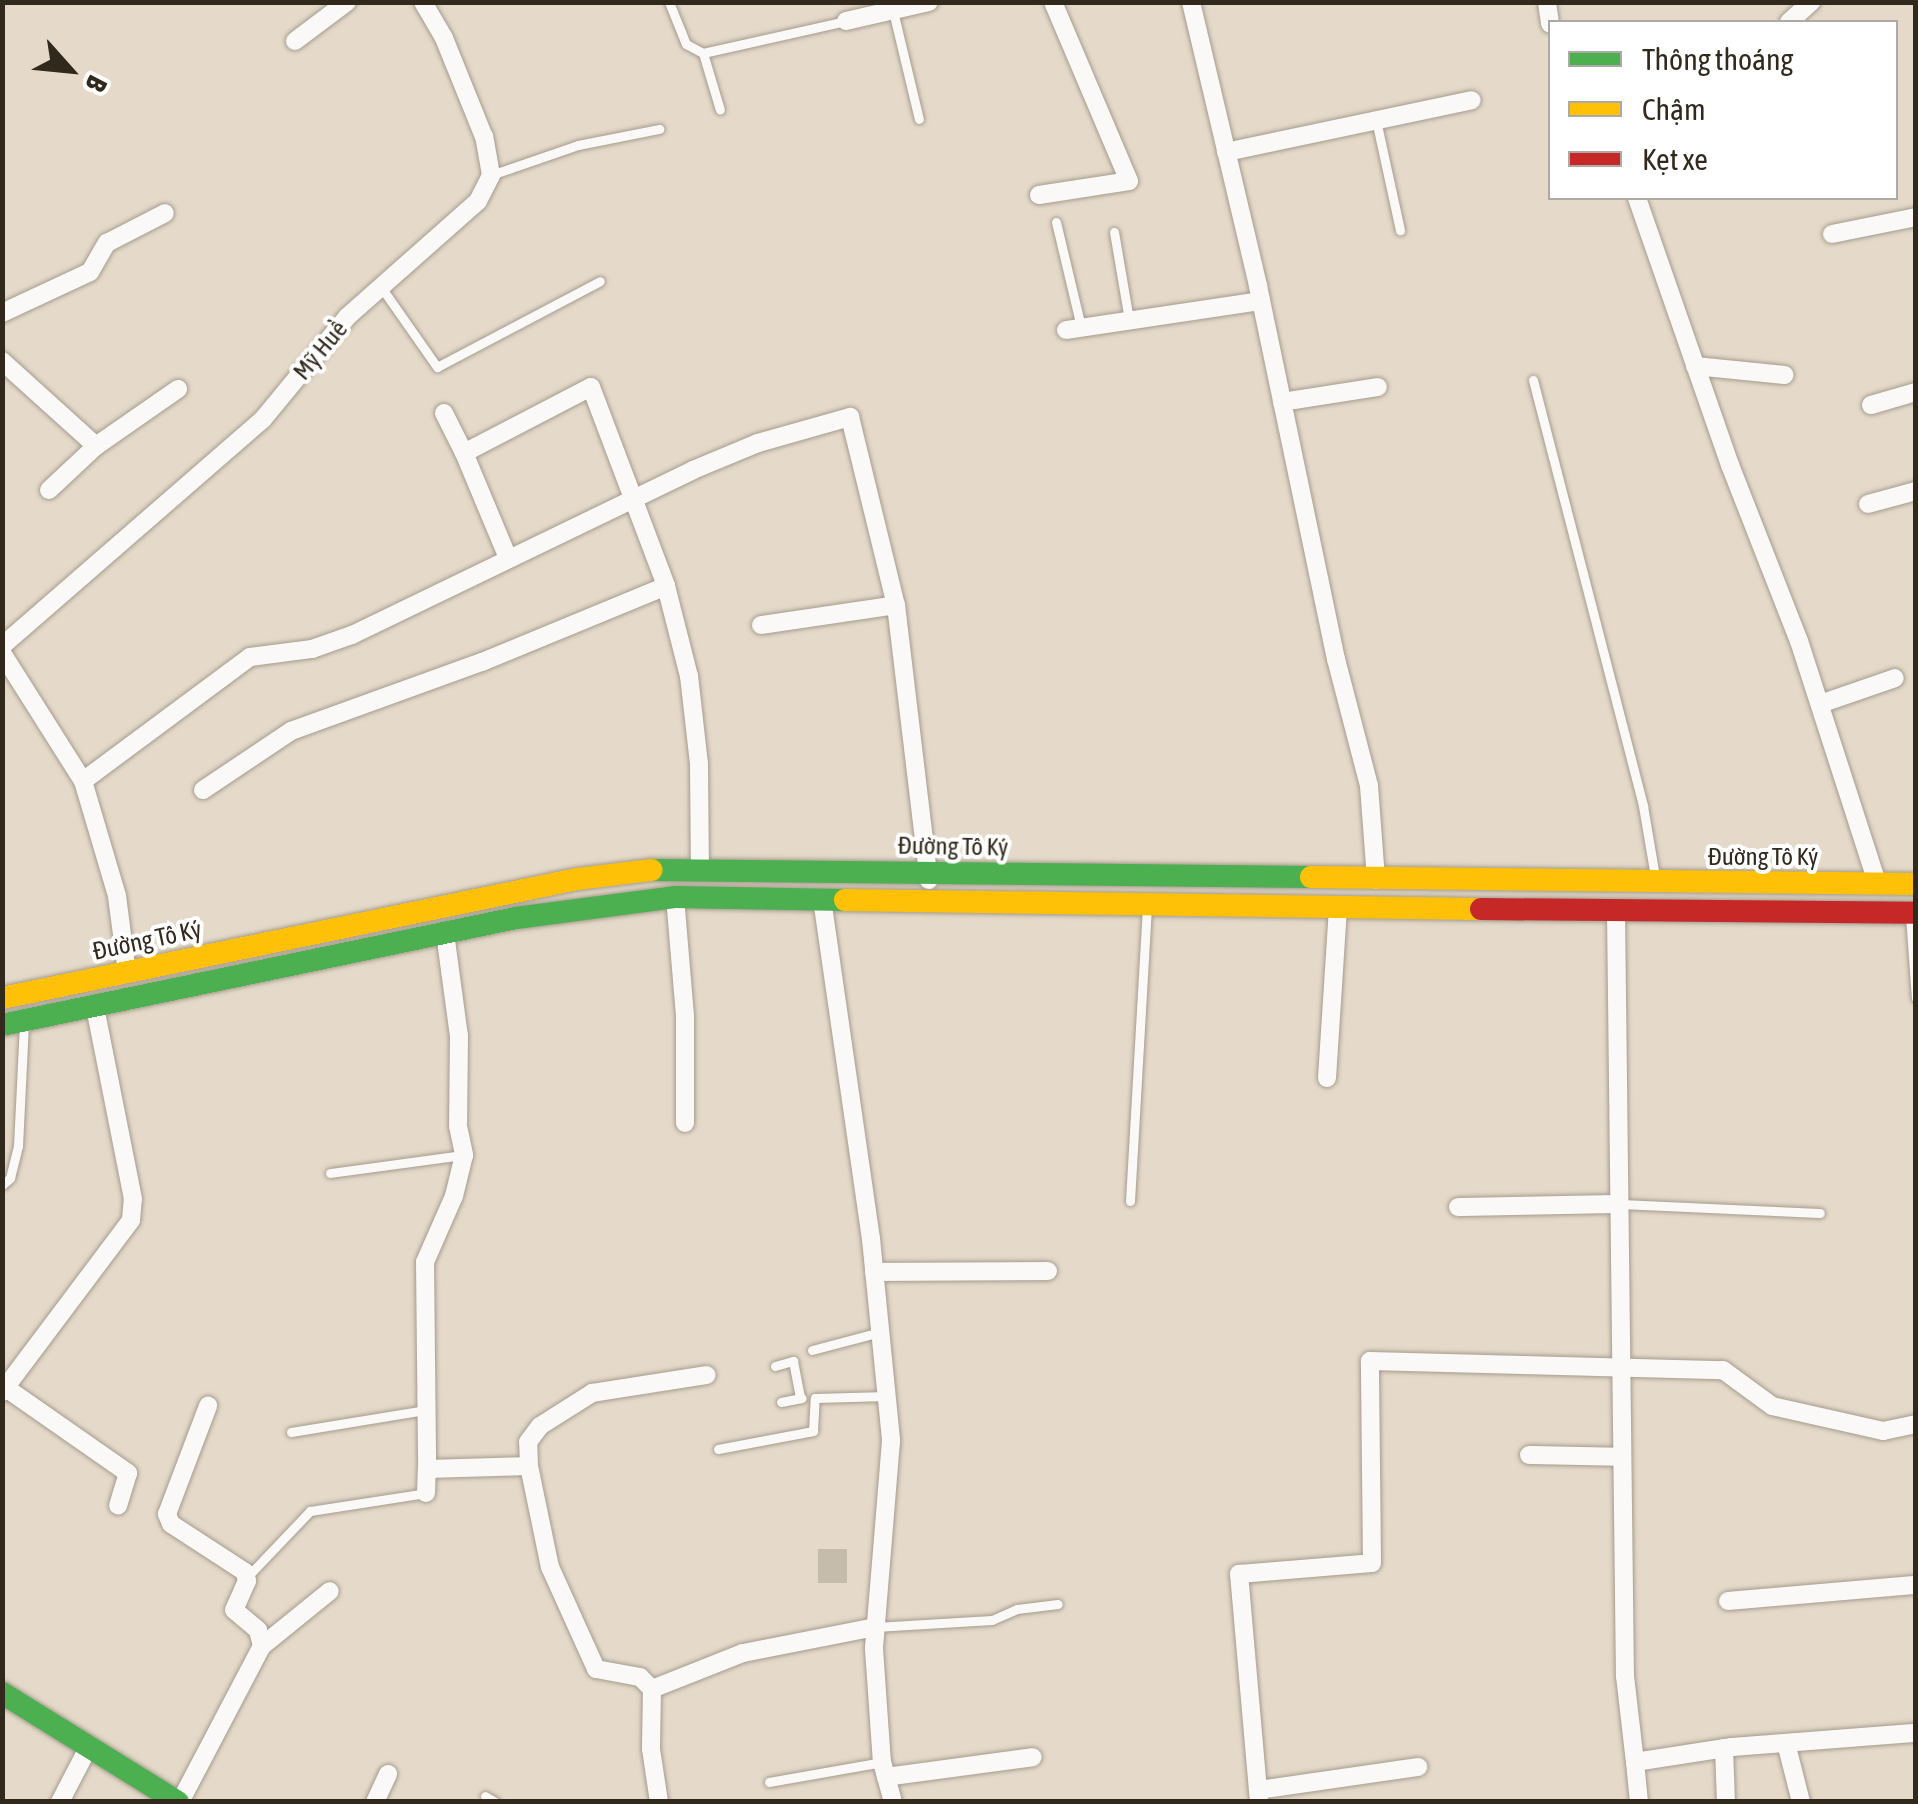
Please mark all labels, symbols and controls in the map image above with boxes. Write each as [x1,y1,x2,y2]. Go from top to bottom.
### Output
north arrow [20,20,120,120]
legend [1548,20,1898,200]
text: Thông thoáng [1642,42,1793,76]
text: B [79,70,114,97]
text: Chậm [1642,92,1706,126]
text: Kẹt xe [1642,142,1708,176]
street label: Mỹ Huề [287,314,353,386]
street label: Đường Tô Ký [897,830,1009,862]
street label: Đường Tô Ký [1708,841,1818,871]
street label: Đường Tô Ký [90,914,204,966]

